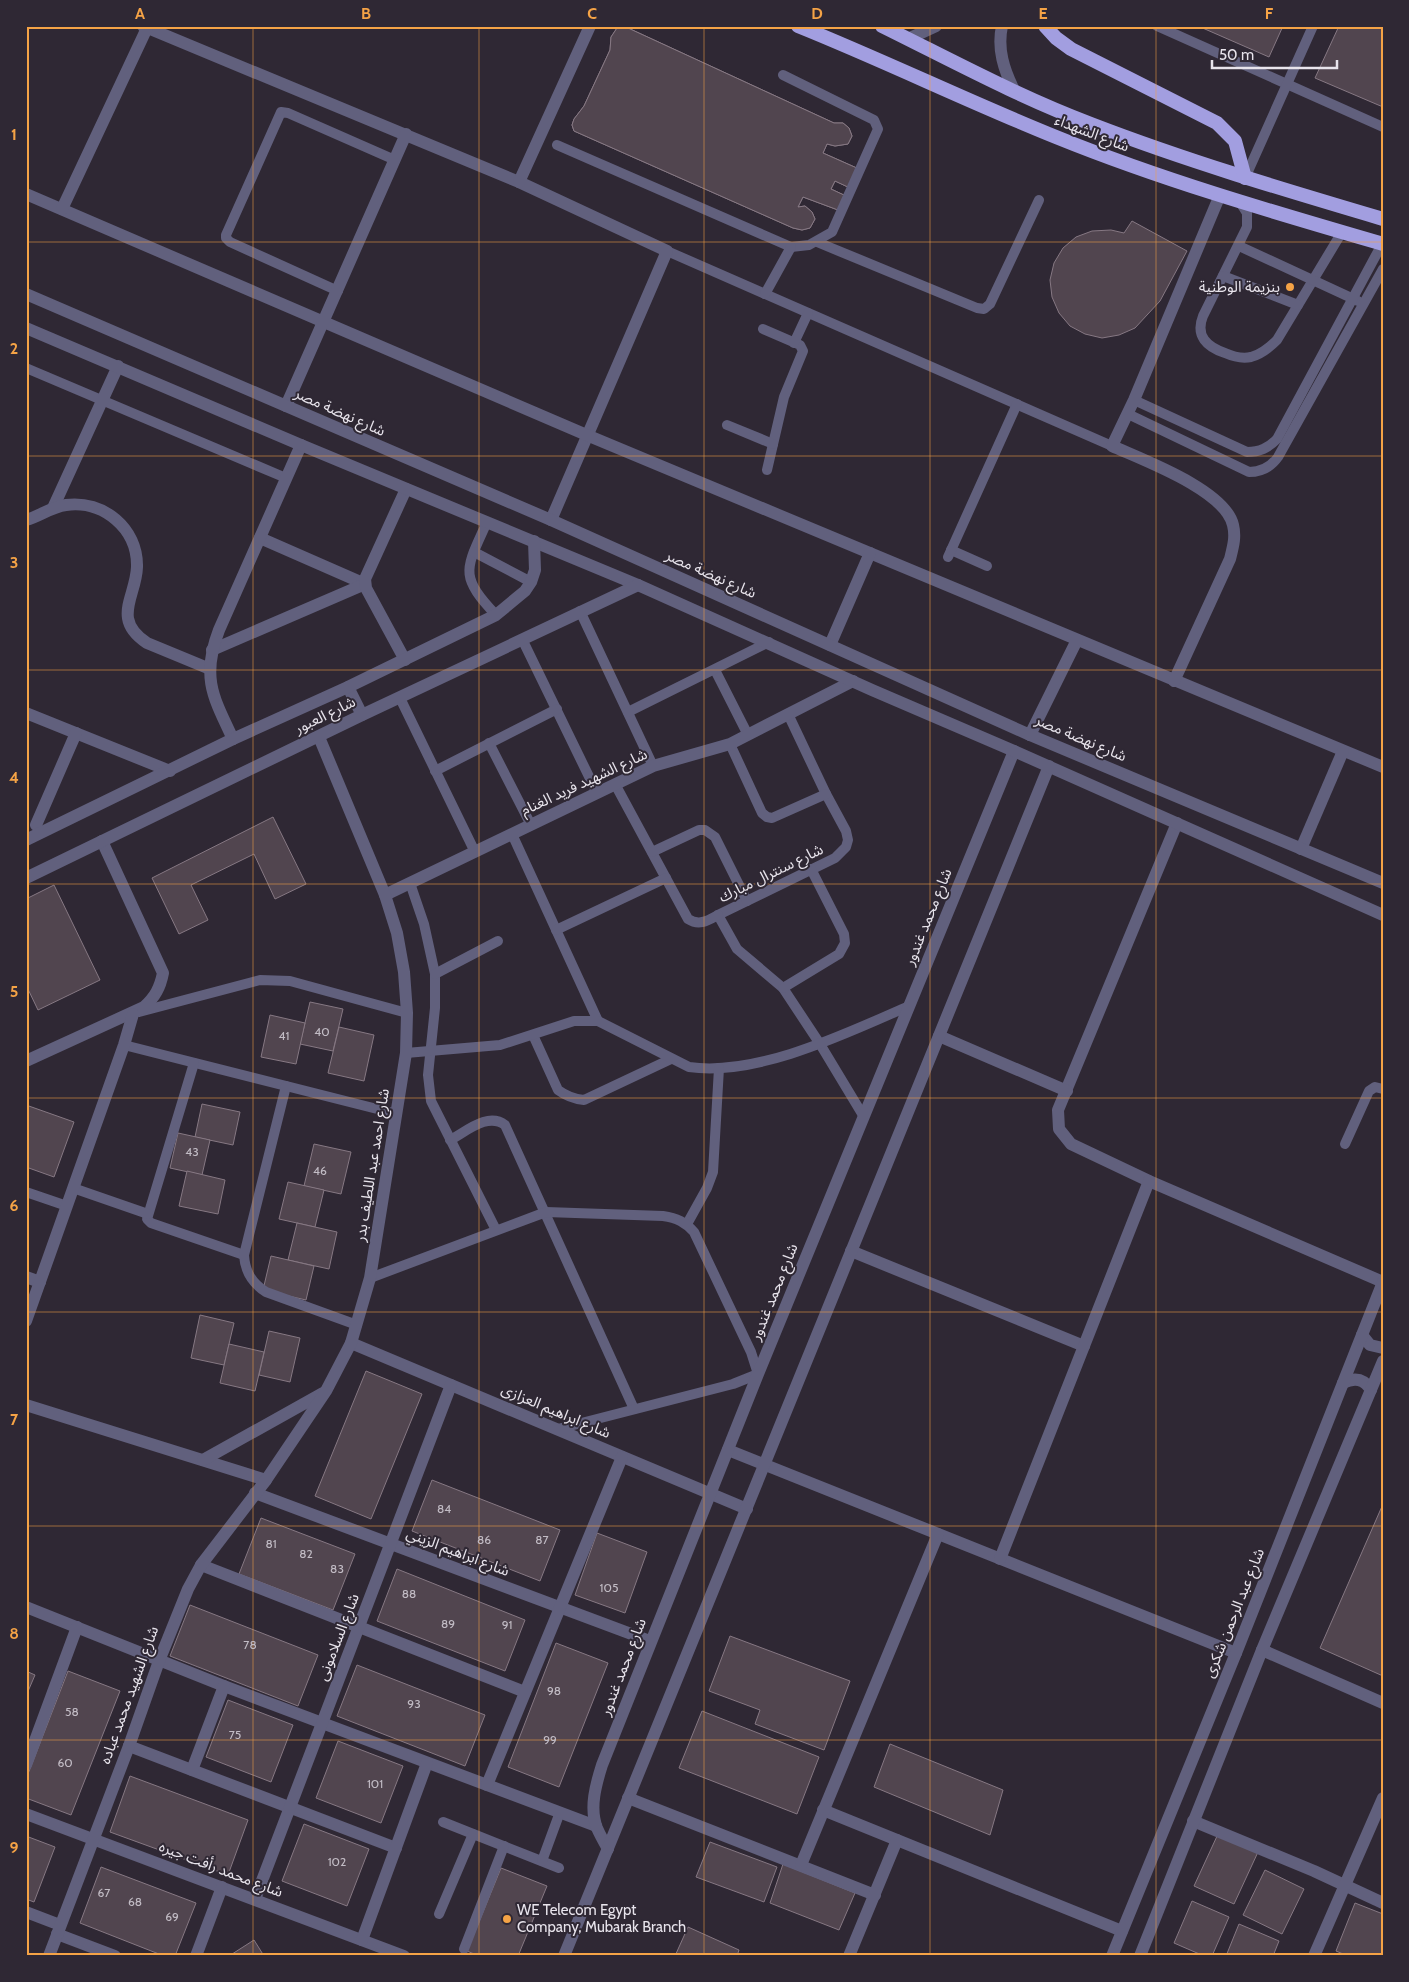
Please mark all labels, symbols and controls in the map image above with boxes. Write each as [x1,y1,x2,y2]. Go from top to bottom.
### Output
text: A [135,4,145,23]
text: B [361,4,371,23]
text: C [587,4,597,23]
text: D [811,4,823,23]
text: E [1038,4,1048,23]
text: F [1265,4,1274,23]
scale bar [1212,38,1336,70]
text: 50 m [1219,46,1254,64]
street label: شارع الشهداء [1051,111,1132,158]
text: 1 [11,125,17,144]
place label: بنزيمة الوطنية [1199,278,1280,296]
marker: بنزيمة الوطنية [1284,281,1296,293]
text: 2 [10,339,18,358]
street label: شارع نهضة مصر [290,384,388,443]
street label: شارع نهضة مصر [661,546,759,605]
text: 3 [10,553,18,572]
street label: شارع العبور [291,692,360,741]
street label: شارع نهضة مصر [1031,710,1129,768]
street label: شارع الشهيد فريد الغنام [518,745,652,822]
text: 4 [9,768,19,787]
street label: شارع سنترال مبارك [716,840,828,909]
street label: شارع محمد غندور [900,866,958,970]
text: 5 [10,982,18,1001]
house number: 40 [314,1024,330,1039]
house number: 41 [279,1028,289,1043]
street label: شارع احمد عبد اللطيف بدر [351,1087,396,1244]
house number: 43 [185,1144,199,1159]
house number: 46 [313,1163,327,1178]
text: 6 [10,1196,19,1215]
street label: شارع محمد غندور [746,1241,804,1345]
street label: شارع ابراهيم العزازى [498,1380,613,1445]
text: 7 [10,1410,19,1429]
house number: 84 [437,1501,451,1516]
street label: شارع ابراهيم الزيني [403,1524,512,1583]
house number: 86 [477,1532,491,1547]
house number: 87 [535,1532,549,1547]
house number: 81 [265,1536,277,1551]
street label: شارع عبد الرحمن شكرى [1200,1545,1271,1681]
house number: 82 [299,1546,313,1561]
house number: 83 [330,1561,344,1576]
house number: 105 [600,1580,618,1595]
house number: 88 [402,1586,416,1601]
street label: شارع السلامونى [313,1591,366,1684]
house number: 89 [441,1616,455,1631]
street label: شارع محمد غندور [596,1616,653,1720]
house number: 91 [502,1617,512,1632]
text: 8 [9,1624,19,1643]
street label: شارع الشهيد محمد عباده [96,1624,165,1767]
house number: 78 [243,1637,257,1652]
house number: 98 [547,1683,561,1698]
house number: 93 [407,1696,421,1711]
house number: 58 [65,1704,79,1719]
house number: 75 [229,1727,241,1742]
house number: 99 [543,1732,557,1747]
house number: 60 [57,1755,73,1770]
house number: 101 [367,1776,383,1791]
street label: شارع محمد رأفت جيره [156,1837,286,1904]
text: 9 [10,1838,19,1857]
house number: 102 [328,1854,346,1869]
house number: 67 [98,1885,110,1900]
house number: 68 [128,1894,142,1909]
place label: WE Telecom Egypt Company, Mubarak Branch [517,1901,686,1936]
house number: 69 [165,1909,179,1924]
marker: WE Telecom Egypt Company, Mubarak Branch [501,1913,513,1925]

